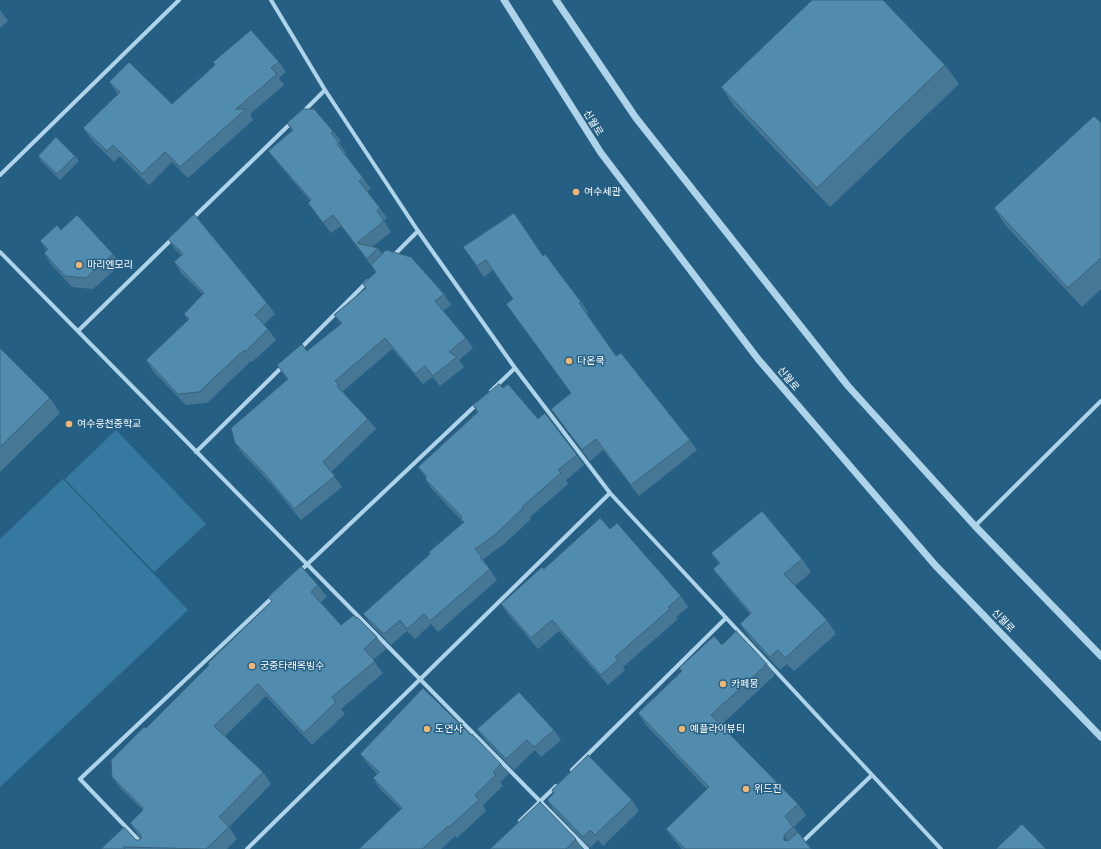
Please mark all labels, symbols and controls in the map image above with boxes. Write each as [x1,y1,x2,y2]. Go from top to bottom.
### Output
street label: 신월로 [581,108,605,138]
place label: 여수세관 [584,186,621,198]
marker: 여수세관 [571,187,581,197]
place label: 마리엔모리 [87,259,133,271]
marker: 마리엔모리 [74,260,84,270]
place label: 다온쿡 [577,355,605,367]
marker: 다온쿡 [564,356,574,366]
street label: 신월로 [775,365,801,393]
place label: 여수웅천중학교 [77,418,141,430]
marker: 여수웅천중학교 [64,419,74,429]
street label: 신월로 [989,607,1017,635]
place label: 궁중타래옥빙수 [260,660,324,672]
marker: 궁중타래옥빙수 [247,661,257,671]
place label: 카페몽 [731,678,759,690]
marker: 카페몽 [718,679,728,689]
place label: 도연사 [435,723,463,735]
place label: 예플라이뷰티 [690,723,745,735]
marker: 도연사 [422,724,432,734]
marker: 예플라이뷰티 [677,724,687,734]
place label: 위드진 [754,783,782,795]
marker: 위드진 [741,784,751,794]

